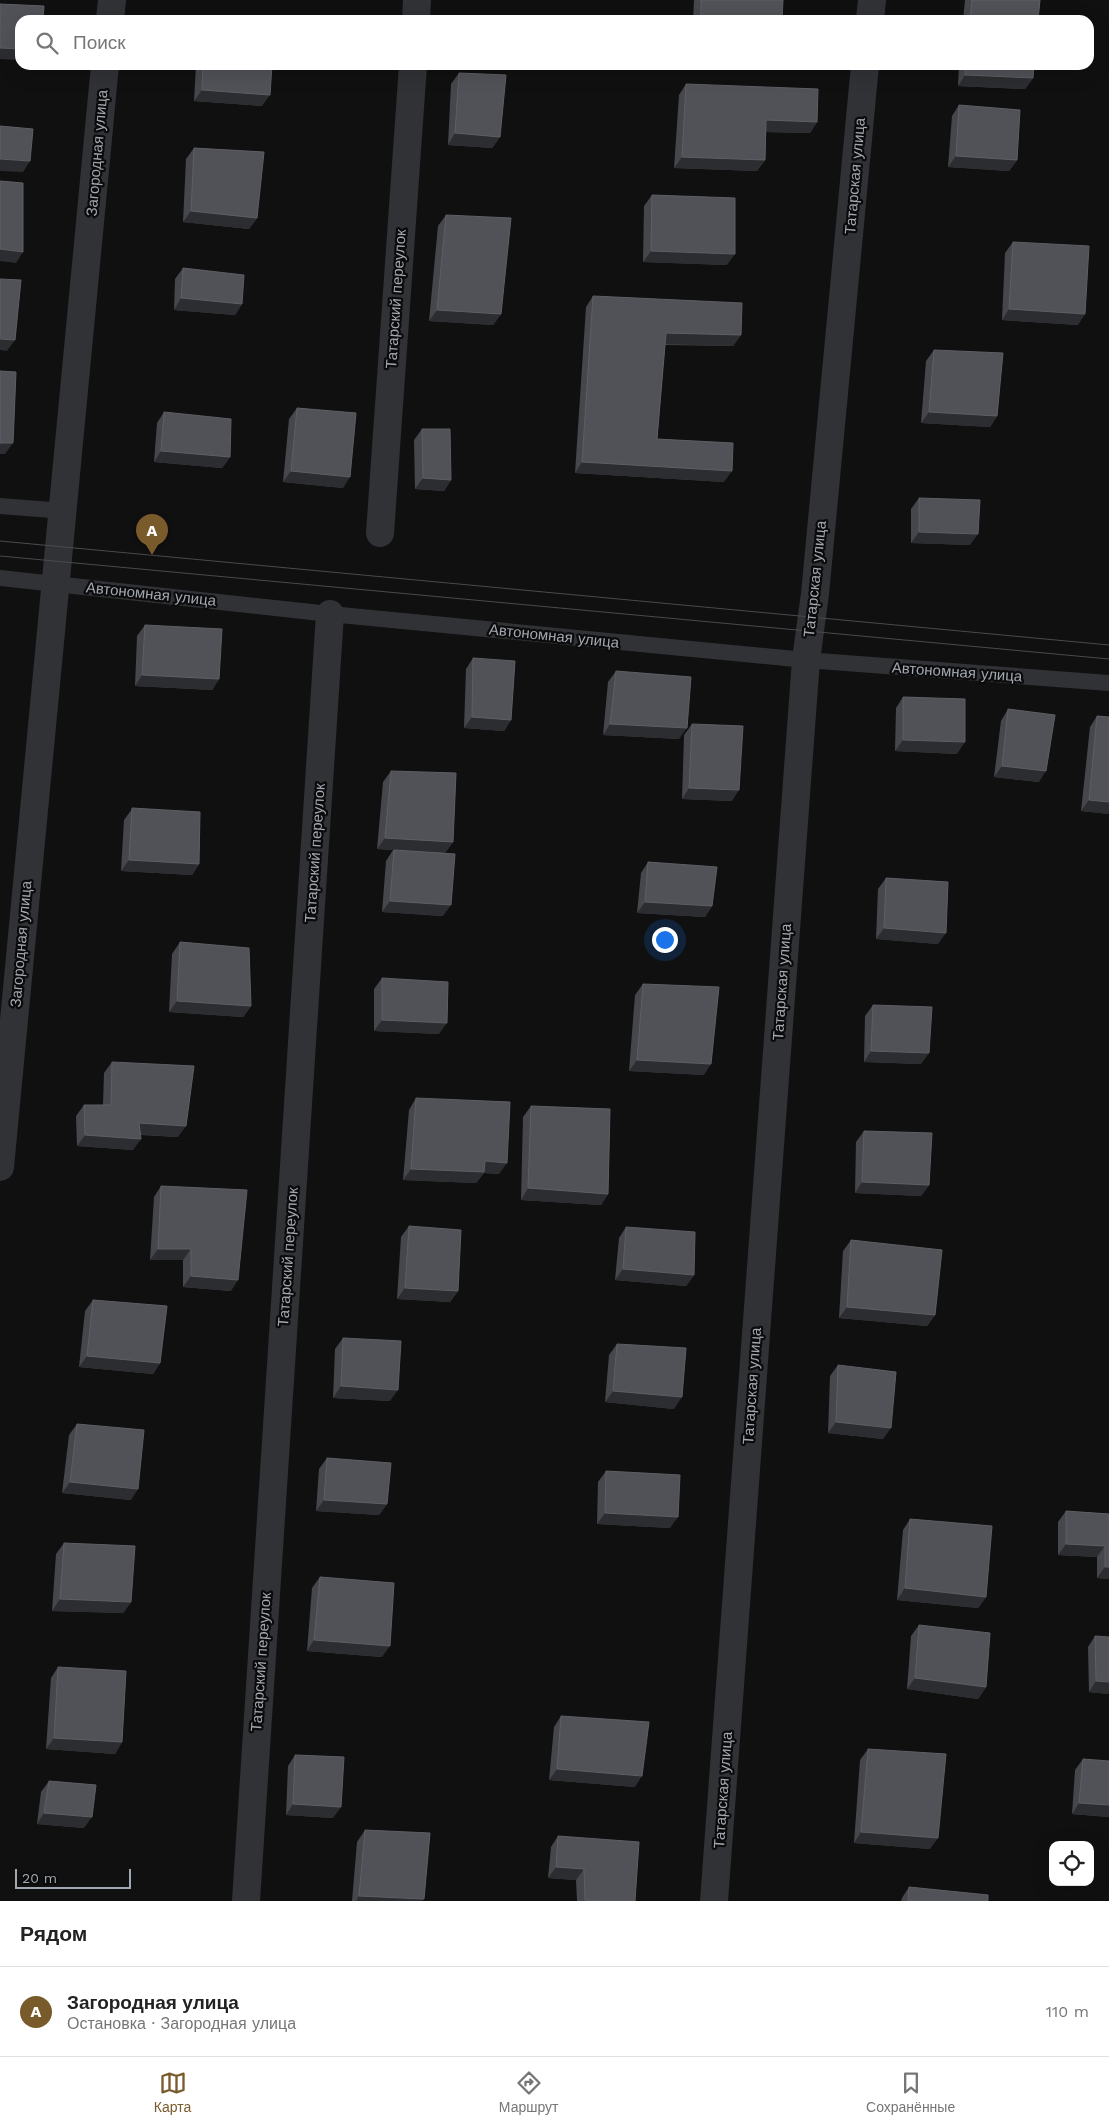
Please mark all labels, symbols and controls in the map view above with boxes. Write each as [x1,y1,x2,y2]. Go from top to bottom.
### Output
search box [15,15,1094,70]
icon: search [33,29,61,57]
text: Поиск [73,31,126,54]
street label: Загородная улица [82,88,112,217]
street label: Татарская улица [841,116,869,235]
street label: Татарский переулок [382,228,410,369]
pin: A [136,514,168,555]
street label: Татарская улица [800,519,830,638]
street label: Автономная улица [85,578,218,610]
street label: Автономная улица [488,620,621,652]
street label: Автономная улица [891,658,1023,686]
street label: Татарский переулок [301,782,329,923]
street label: Загородная улица [6,879,36,1008]
street label: Татарская улица [769,922,795,1041]
your location [652,927,678,953]
street label: Татарский переулок [274,1186,302,1327]
street label: Татарская улица [739,1326,765,1445]
street label: Татарский переулок [247,1591,275,1732]
street label: Татарская улица [710,1730,736,1849]
map controls [1049,1841,1094,1886]
button: locate [1049,1841,1094,1886]
scale bar [15,1866,131,1889]
text: 20 m [22,1870,57,1886]
text: Рядом [20,1921,87,1946]
text: Загородная улица [67,1991,239,2014]
text: A [31,2002,41,2021]
text: 110 m [1046,2002,1089,2021]
text: Остановка · Загородная улица [67,2014,296,2033]
tab: Карта [154,2069,191,2115]
tab: Маршрут [499,2069,558,2115]
tab: Сохранённые [866,2069,955,2115]

